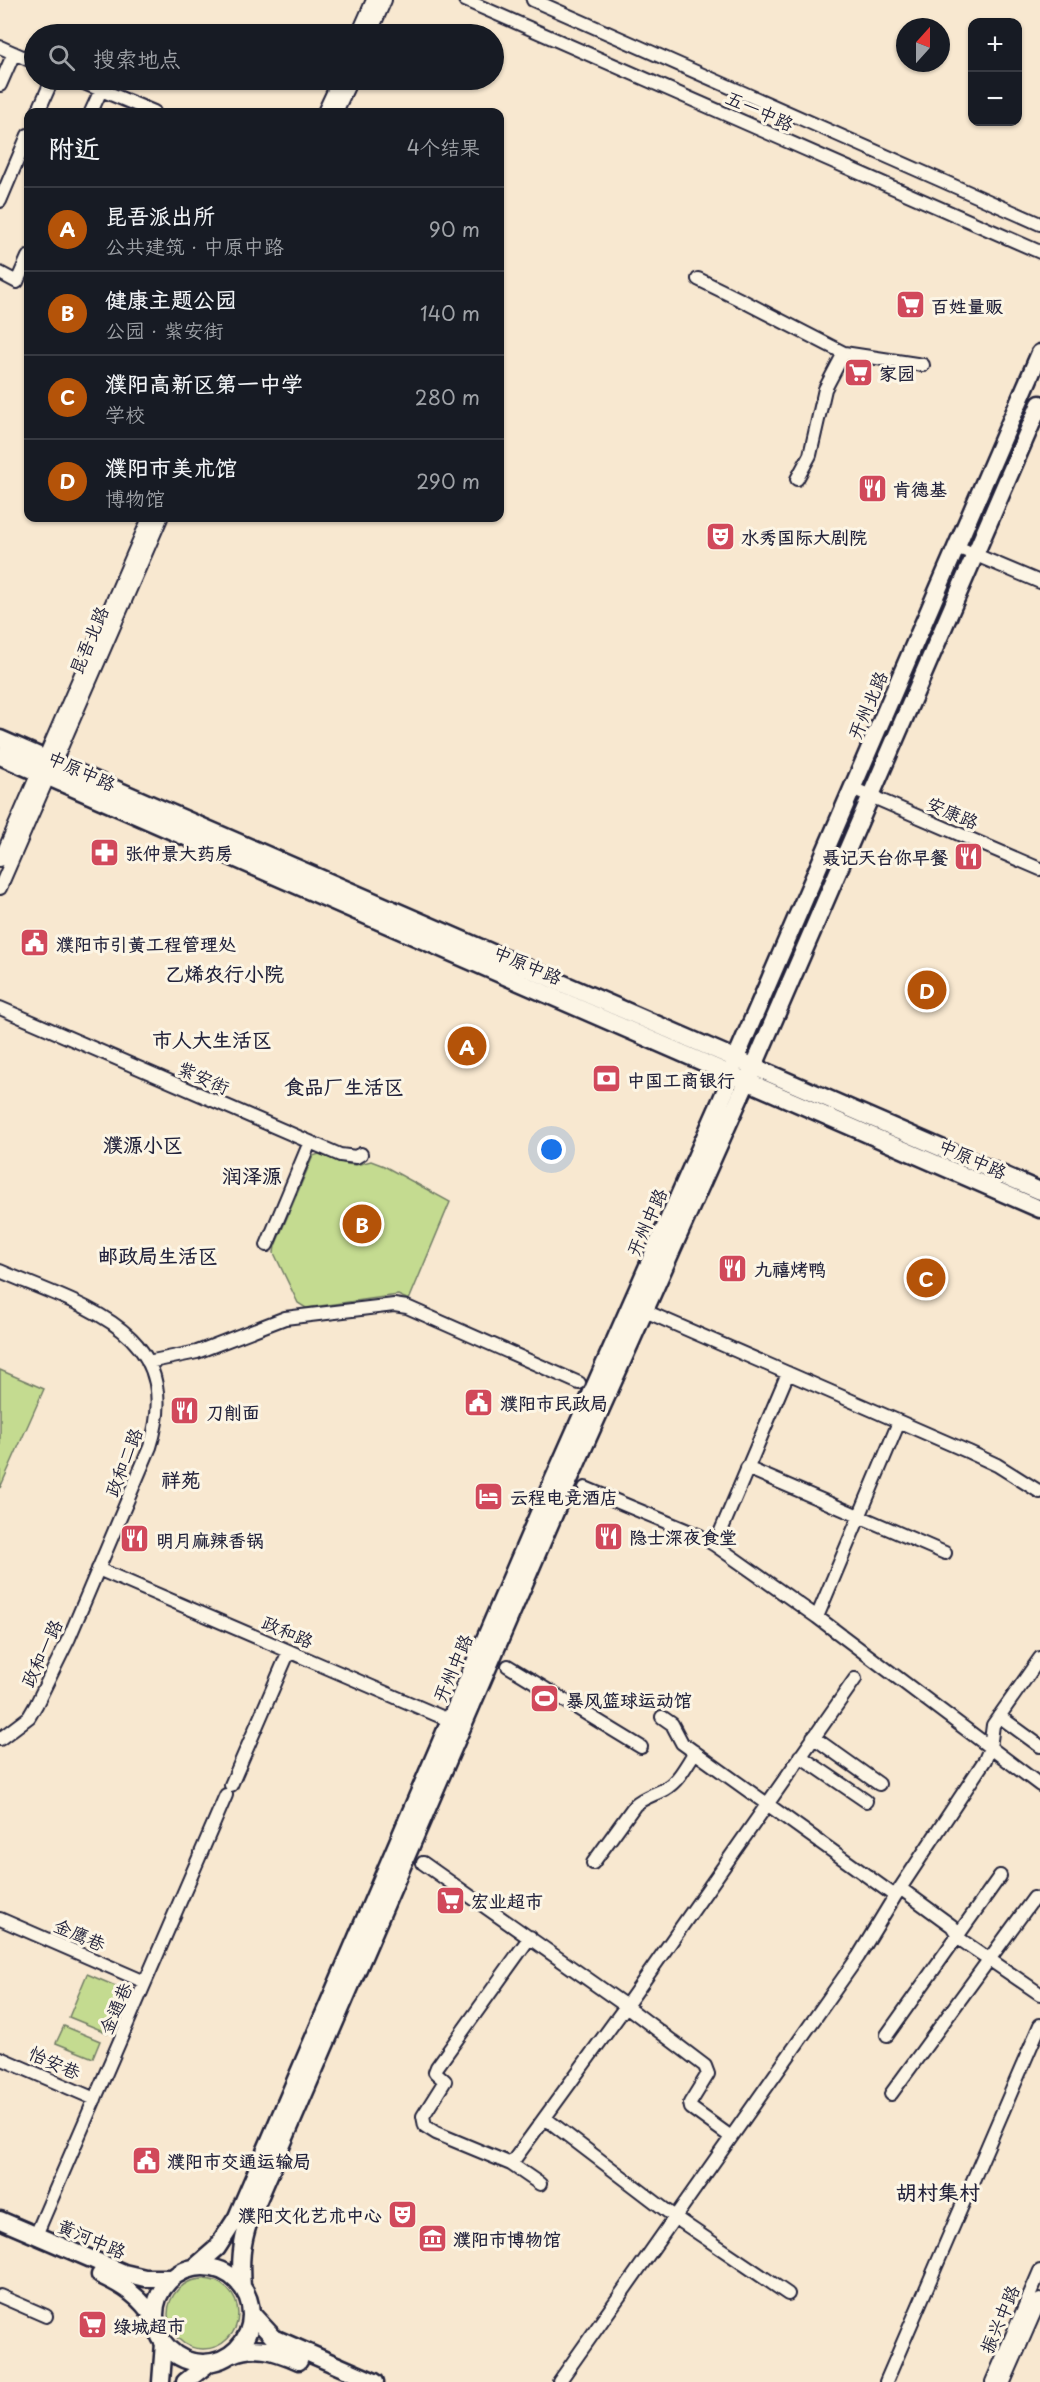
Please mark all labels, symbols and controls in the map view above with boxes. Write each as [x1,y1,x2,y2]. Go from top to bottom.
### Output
north arrow [896,18,950,72]
map controls [968,18,1022,126]
button: + [968,18,1022,72]
search box [24,24,504,90]
icon: search [45,41,78,74]
text: 搜索地点 [93,41,181,74]
button: − [968,72,1022,126]
street label: 五一中路 [722,83,798,137]
text: 附近 [48,128,100,167]
text: 4个结果 [407,132,480,162]
text: 昆吾派出所 [105,198,215,231]
text: A [60,214,75,244]
text: 90 m [429,214,480,244]
text: 公共建筑 · 中原中路 [105,231,284,261]
text: 健康主题公园 [105,282,237,315]
supermarket icon: 百姓量贩 [894,289,926,321]
place label: 百姓量贩 [931,292,1003,319]
text: B [61,298,74,328]
text: 140 m [420,298,480,328]
text: 公园 · 紫安街 [105,315,224,345]
supermarket icon: 家园 [842,356,874,388]
place label: 家园 [879,359,915,386]
text: 濮阳高新区第一中学 [105,366,303,399]
text: C [60,382,75,412]
text: 280 m [415,382,480,412]
text: 学校 [105,399,145,429]
text: 濮阳市美术馆 [105,450,237,483]
text: D [60,466,75,496]
text: 290 m [416,466,480,496]
restaurant icon: 肯德基 [856,472,888,504]
place label: 肯德基 [893,475,947,502]
text: 博物馆 [105,483,165,513]
theatre icon: 水秀国际大剧院 [704,520,736,552]
place label: 水秀国际大剧院 [741,523,867,550]
street label: 昆吾北路 [62,602,114,678]
street label: 开州北路 [841,667,893,743]
street label: 中原中路 [44,743,120,797]
street label: 安康路 [923,789,983,835]
pharmacy icon: 张仲景大药房 [88,836,120,868]
place label: 张仲景大药房 [125,839,233,866]
restaurant icon: 聂记天台你早餐 [953,840,985,872]
place label: 聂记天台你早餐 [822,843,948,870]
public building icon: 濮阳市引黄工程管理处 [19,927,51,959]
place label: 濮阳市引黄工程管理处 [56,930,236,957]
street label: 中原中路 [490,938,566,990]
district label: 乙烯农行小院 [164,958,284,988]
pin: D [908,968,946,1012]
district label: 市人大生活区 [152,1024,272,1054]
pin: A [448,1024,486,1068]
street label: 紫安街 [174,1054,234,1100]
bank icon: 中国工商银行 [590,1063,622,1095]
place label: 中国工商银行 [627,1066,735,1093]
district label: 食品厂生活区 [284,1071,404,1101]
district label: 濮源小区 [103,1129,183,1159]
street label: 中原中路 [935,1131,1011,1185]
your location [537,1135,566,1164]
district label: 润泽源 [222,1160,282,1190]
street label: 开州中路 [619,1184,673,1260]
pin: B [342,1202,382,1246]
district label: 邮政局生活区 [98,1240,218,1270]
restaurant icon: 九禧烤鸭 [717,1252,749,1284]
place label: 九禧烤鸭 [754,1255,826,1282]
pin: C [906,1256,946,1300]
public building icon: 濮阳市民政局 [463,1386,495,1418]
place label: 濮阳市民政局 [500,1389,608,1416]
restaurant icon: 刀削面 [169,1395,201,1427]
place label: 刀削面 [206,1398,260,1425]
street label: 政和二路 [97,1424,149,1500]
district label: 祥苑 [161,1464,201,1494]
hotel icon: 云程电竞酒店 [473,1480,505,1512]
place label: 云程电竞酒店 [510,1483,618,1510]
restaurant icon: 隐士深夜食堂 [592,1520,624,1552]
restaurant icon: 明月麻辣香锅 [119,1523,151,1555]
place label: 隐士深夜食堂 [629,1523,737,1550]
place label: 明月麻辣香锅 [156,1526,264,1553]
street label: 政和路 [258,1608,318,1654]
street label: 政和一路 [14,1615,68,1691]
street label: 开州中路 [426,1630,478,1706]
sports icon: 暴风篮球运动馆 [529,1683,561,1715]
place label: 暴风篮球运动馆 [566,1686,692,1713]
supermarket icon: 宏业超市 [434,1884,466,1916]
place label: 宏业超市 [471,1887,543,1914]
street label: 金鹰巷 [50,1911,110,1957]
street label: 金通巷 [92,1978,138,2038]
street label: 怡安巷 [25,2039,85,2085]
public building icon: 濮阳市交通运输局 [130,2144,162,2176]
place label: 濮阳市交通运输局 [167,2147,311,2174]
district label: 胡村集村 [896,2175,980,2207]
theatre icon: 濮阳文化艺术中心 [387,2198,419,2230]
place label: 濮阳文化艺术中心 [238,2201,382,2228]
street label: 黄河中路 [54,2212,130,2264]
museum icon: 濮阳市博物馆 [416,2222,448,2254]
place label: 濮阳市博物馆 [453,2225,561,2252]
street label: 振兴中路 [973,2281,1025,2357]
supermarket icon: 绿城超市 [76,2309,108,2341]
place label: 绿城超市 [113,2312,185,2339]

